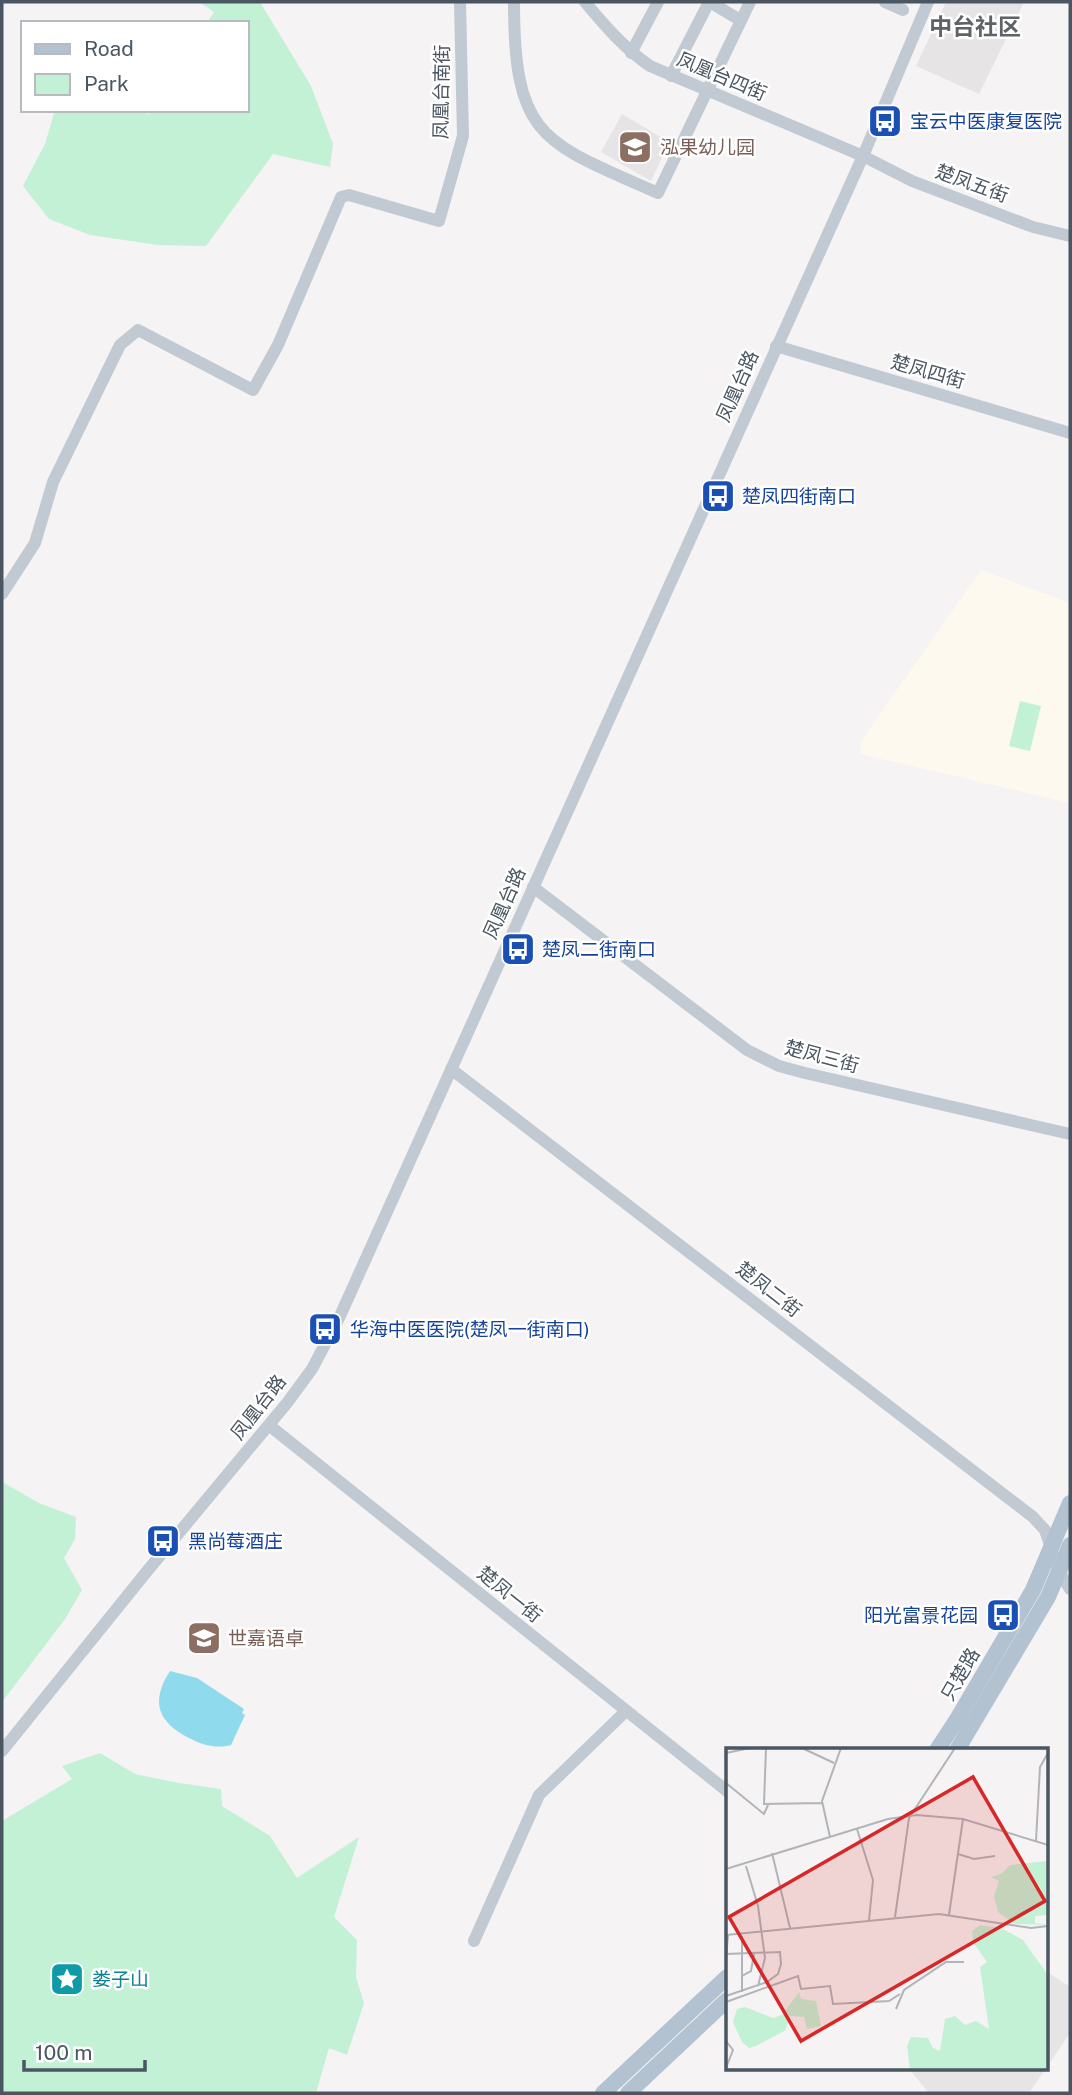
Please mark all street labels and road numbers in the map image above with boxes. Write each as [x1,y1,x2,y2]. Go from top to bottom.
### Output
street label: 凤凰台南街 [429,44,453,140]
street label: 凤凰台四街 [674,47,770,105]
street label: 楚凤五街 [933,160,1011,206]
street label: 凤凰台路 [711,347,763,425]
street label: 楚凤四街 [888,350,968,392]
street label: 凤凰台路 [478,864,530,942]
street label: 楚凤三街 [782,1036,862,1076]
street label: 楚凤二街 [732,1257,806,1321]
street label: 凤凰台路 [226,1370,290,1444]
street label: 楚凤一街 [474,1562,546,1626]
street label: 只楚路 [936,1644,984,1704]

